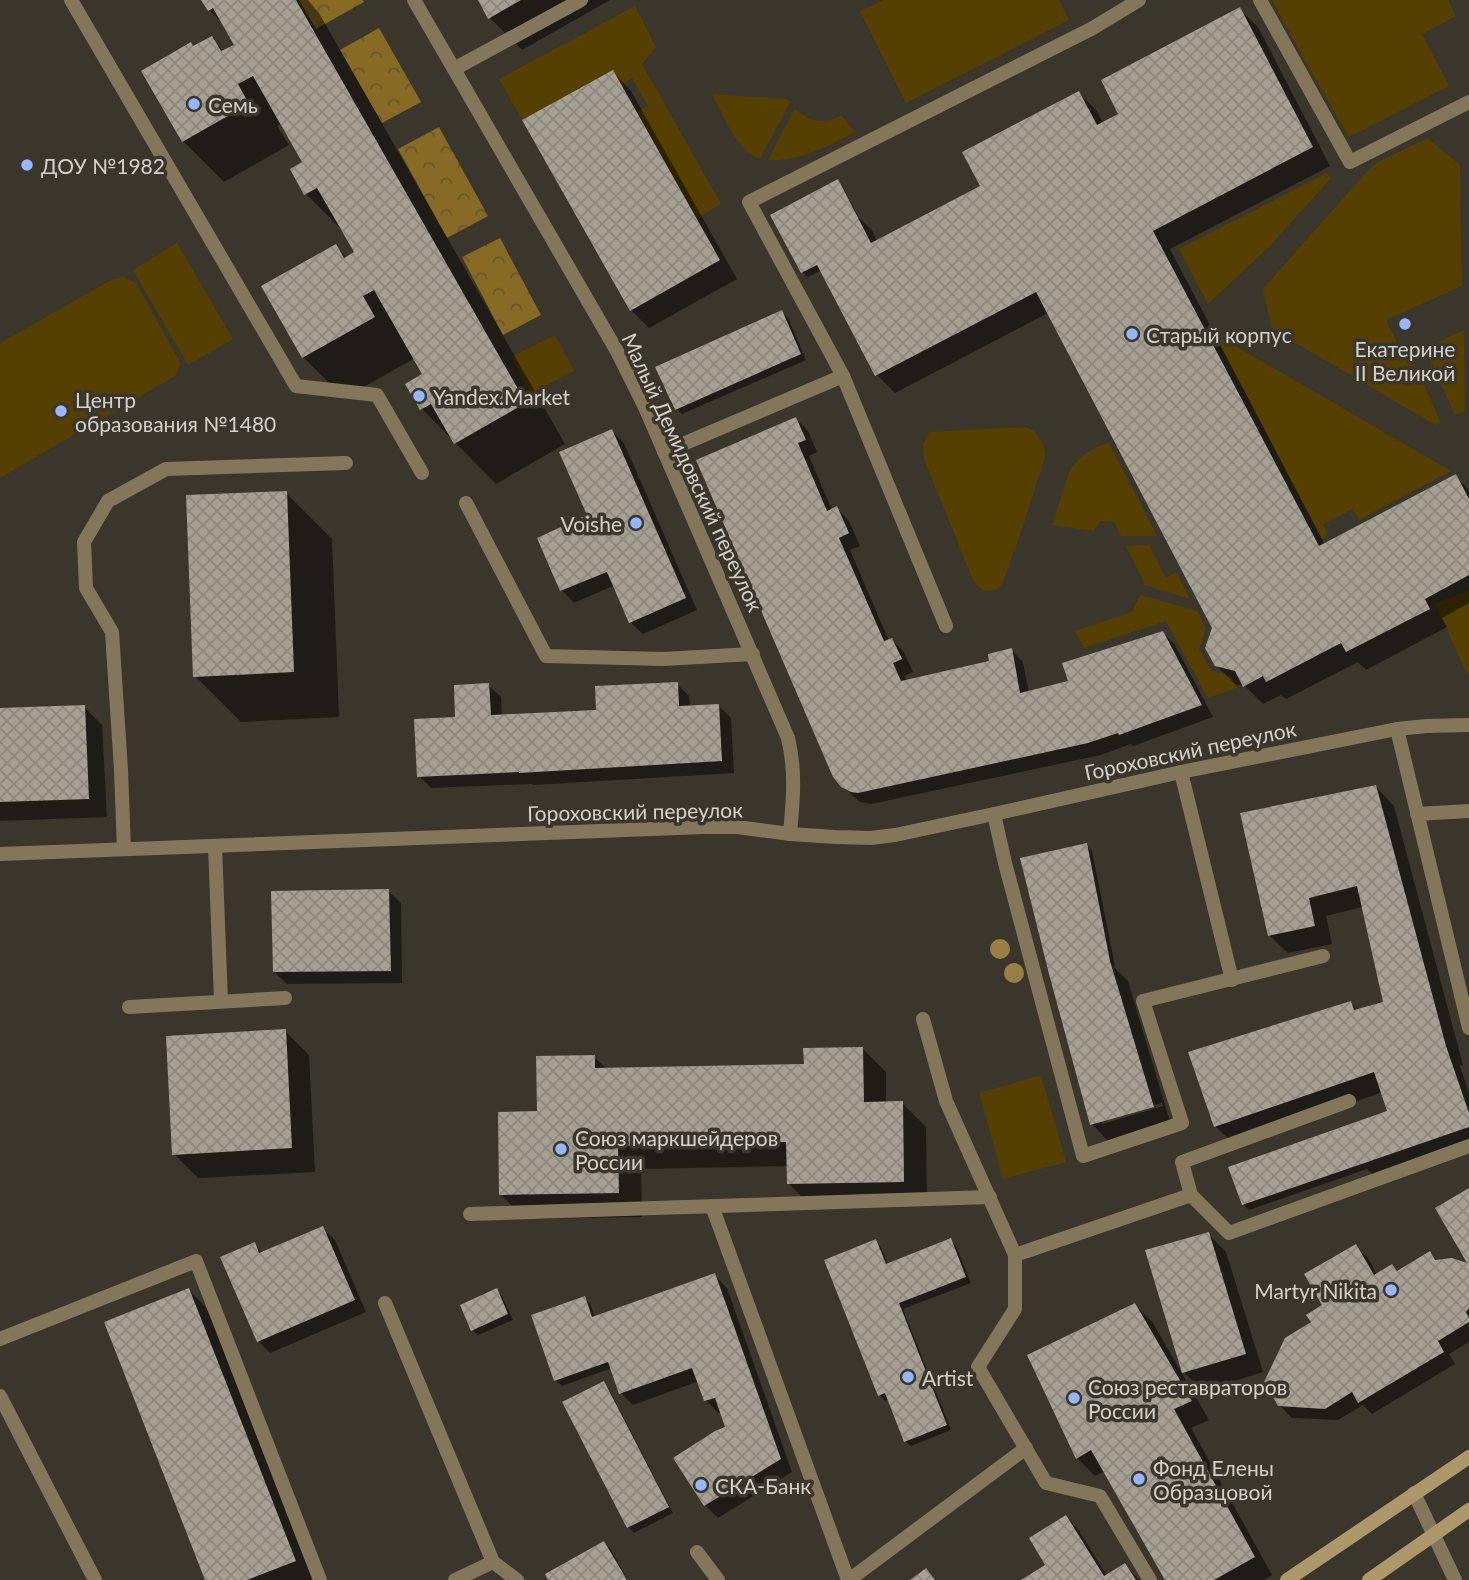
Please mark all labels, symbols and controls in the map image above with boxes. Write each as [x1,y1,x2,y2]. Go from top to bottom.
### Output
place label: Семь [208,92,258,117]
marker: Семь [186,96,202,112]
place label: ДОУ №1982 [41,153,165,178]
marker: ДОУ №1982 [19,157,35,173]
marker: Екатерине II Великой [1397,316,1413,332]
place label: Старый корпуc [1146,322,1292,347]
marker: Старый корпуc [1124,326,1140,342]
street label: Малый Демидовский переулок [617,329,769,615]
place label: Екатерине II Великой [1355,336,1455,385]
place label: Yandex.Market [433,384,570,409]
place label: Центр образования №1480 [75,387,276,436]
marker: Yandex.Market [411,388,427,404]
marker: Центр образования №1480 [53,403,69,419]
place label: Voishe [561,511,622,536]
marker: Voishe [628,515,644,531]
street label: Гороховский переулок [1082,715,1298,785]
street label: Гороховский переулок [527,797,743,825]
place label: Союз маркшейдеров России [575,1125,778,1174]
marker: Союз маркшейдеров России [553,1141,569,1157]
place label: Martyr Nikita [1254,1278,1377,1303]
marker: Martyr Nikita [1383,1282,1399,1298]
place label: Artist [922,1365,974,1390]
marker: Artist [900,1369,916,1385]
place label: Союз реставраторов России [1088,1374,1287,1423]
marker: Союз реставраторов России [1066,1390,1082,1406]
place label: Фонд Елены Образцовой [1153,1455,1274,1504]
marker: Фонд Елены Образцовой [1131,1471,1147,1487]
place label: СКА-Банк [715,1473,811,1498]
marker: СКА-Банк [693,1477,709,1493]

